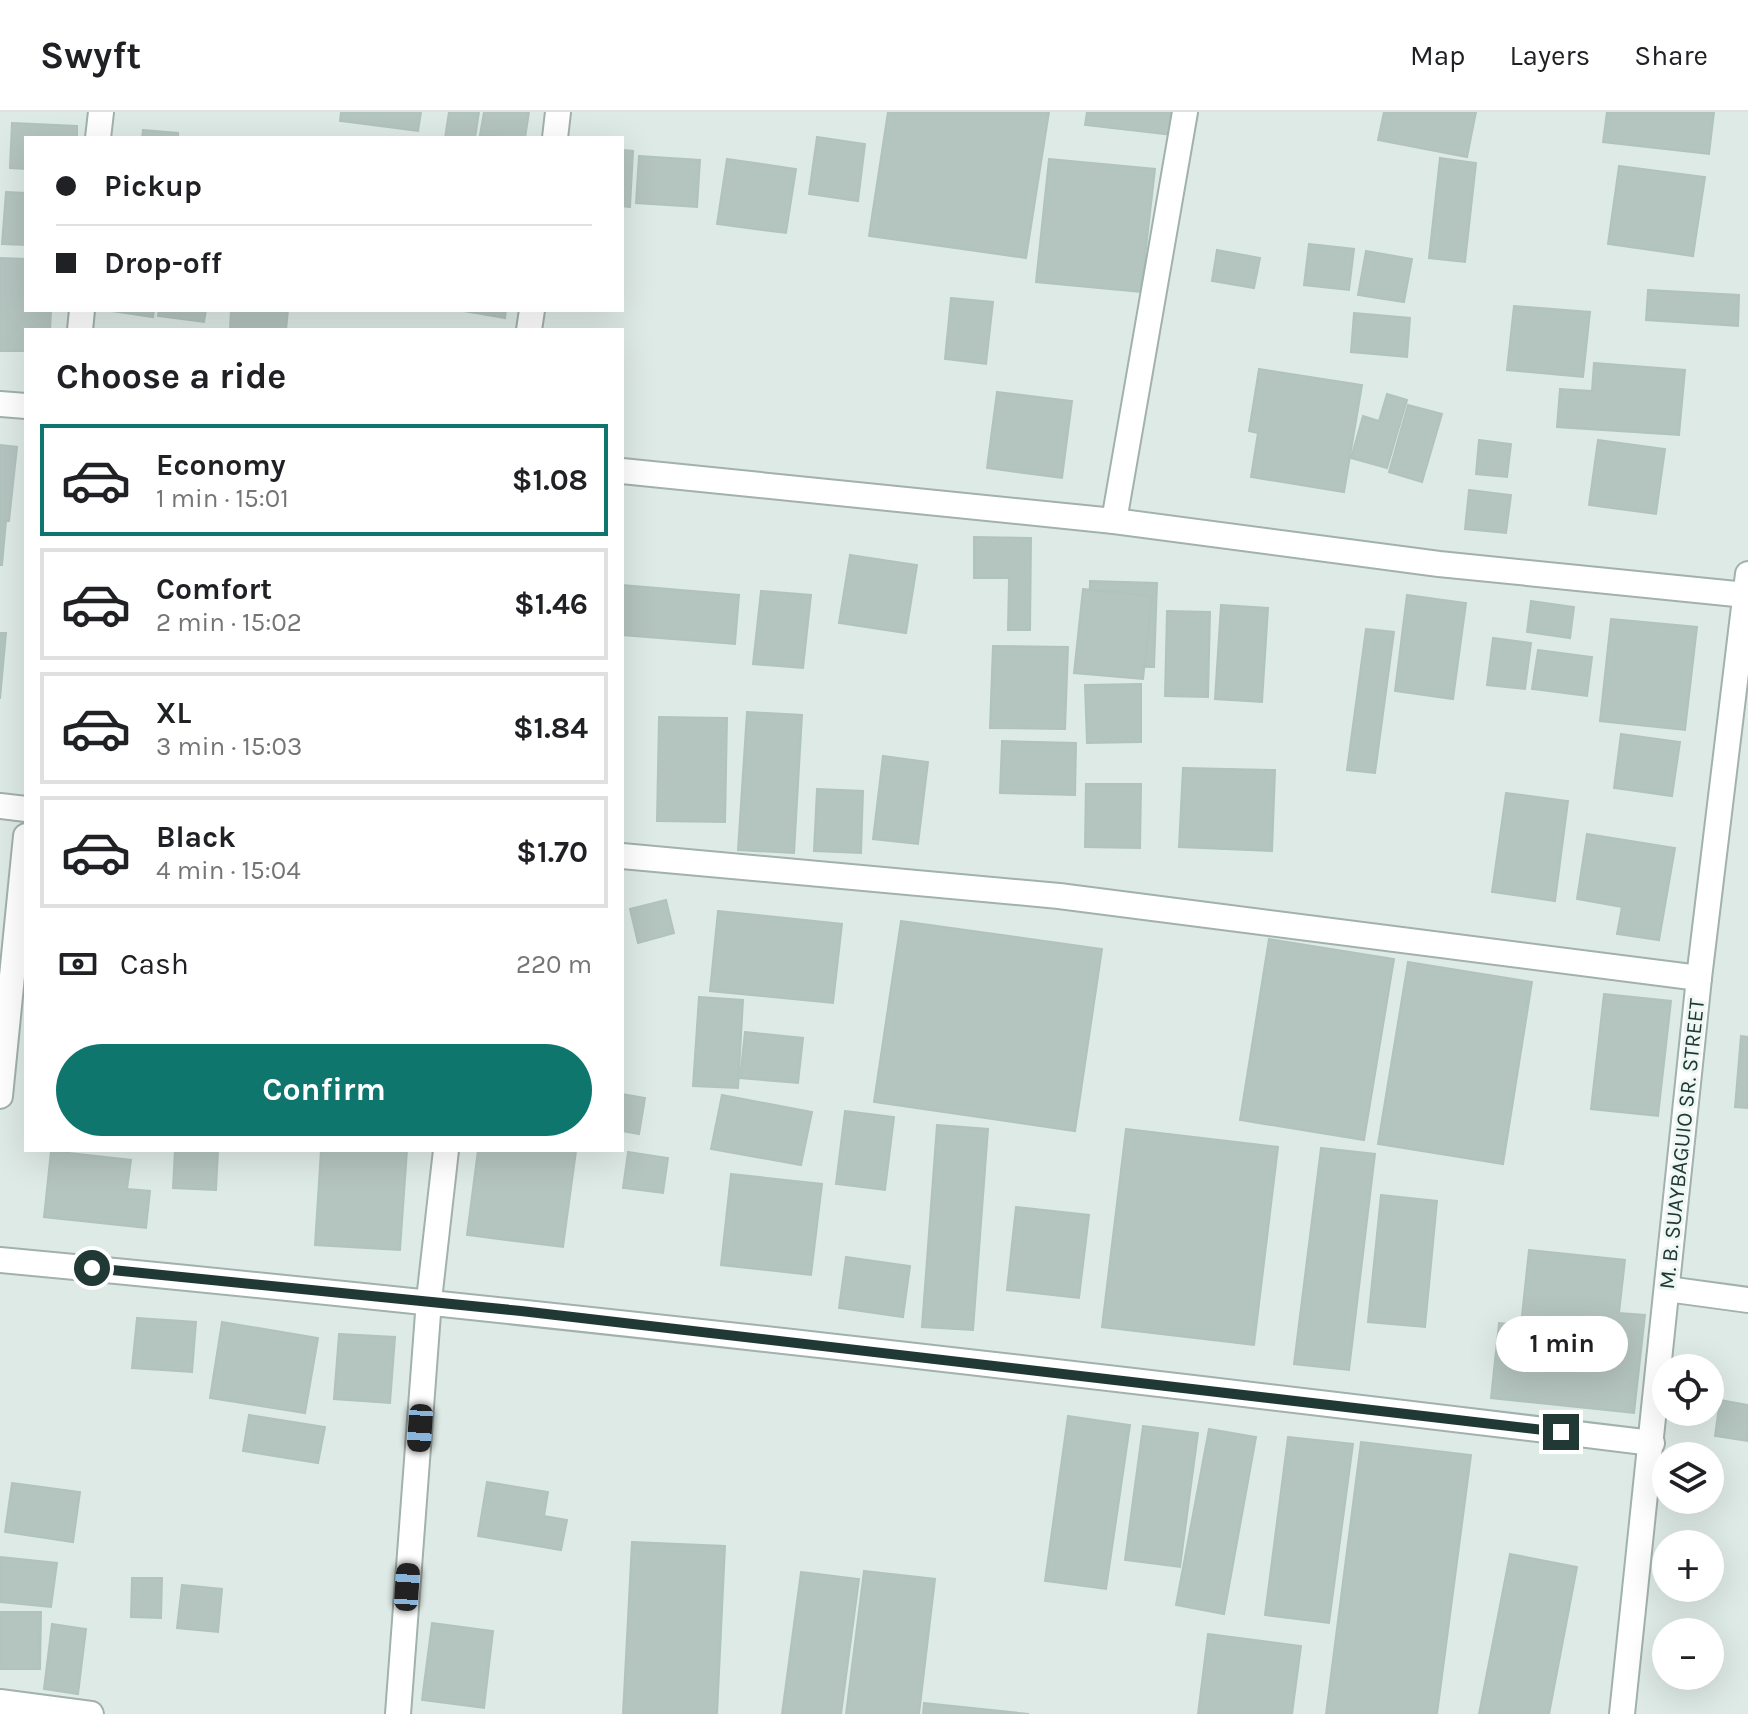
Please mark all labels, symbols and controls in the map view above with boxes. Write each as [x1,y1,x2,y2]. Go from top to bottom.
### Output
text: Swyft [40,33,141,78]
text: Map [1410,39,1465,72]
text: Layers [1509,39,1590,72]
text: Share [1634,39,1708,72]
text: Pickup [104,168,202,204]
text: Drop-off [104,245,222,281]
text: Choose a ride [56,355,286,397]
icon: car [60,444,132,516]
text: Economy [156,447,286,483]
text: $1.08 [512,462,588,498]
text: 1 min · 15:01 [156,483,289,514]
icon: car [60,568,132,640]
text: Comfort [156,571,272,607]
text: $1.46 [514,586,588,622]
text: 2 min · 15:02 [156,607,302,638]
icon: car [60,692,132,764]
text: XL [156,695,191,731]
text: $1.84 [513,710,588,746]
text: 3 min · 15:03 [156,731,302,762]
icon: car [60,816,132,888]
text: Black [156,819,236,855]
text: $1.70 [516,834,588,870]
text: 4 min · 15:04 [156,855,301,886]
icon: cash [56,942,100,986]
text: Cash [120,946,189,982]
text: 220 m [516,949,592,980]
street label: M. B. SUAYBAGUIO SR. STREET [1654,997,1710,1291]
button: Confirm [56,1044,592,1136]
route start [74,1250,110,1286]
callout: 1 min [1495,1316,1627,1372]
text: 1 min [1529,1328,1595,1359]
map controls [1652,1354,1724,1690]
button: locate [1652,1354,1724,1426]
car [406,1403,434,1453]
route end [1543,1414,1579,1450]
button: layers [1652,1442,1724,1514]
button: + [1652,1530,1724,1602]
car [393,1562,421,1612]
button: − [1652,1618,1724,1690]

